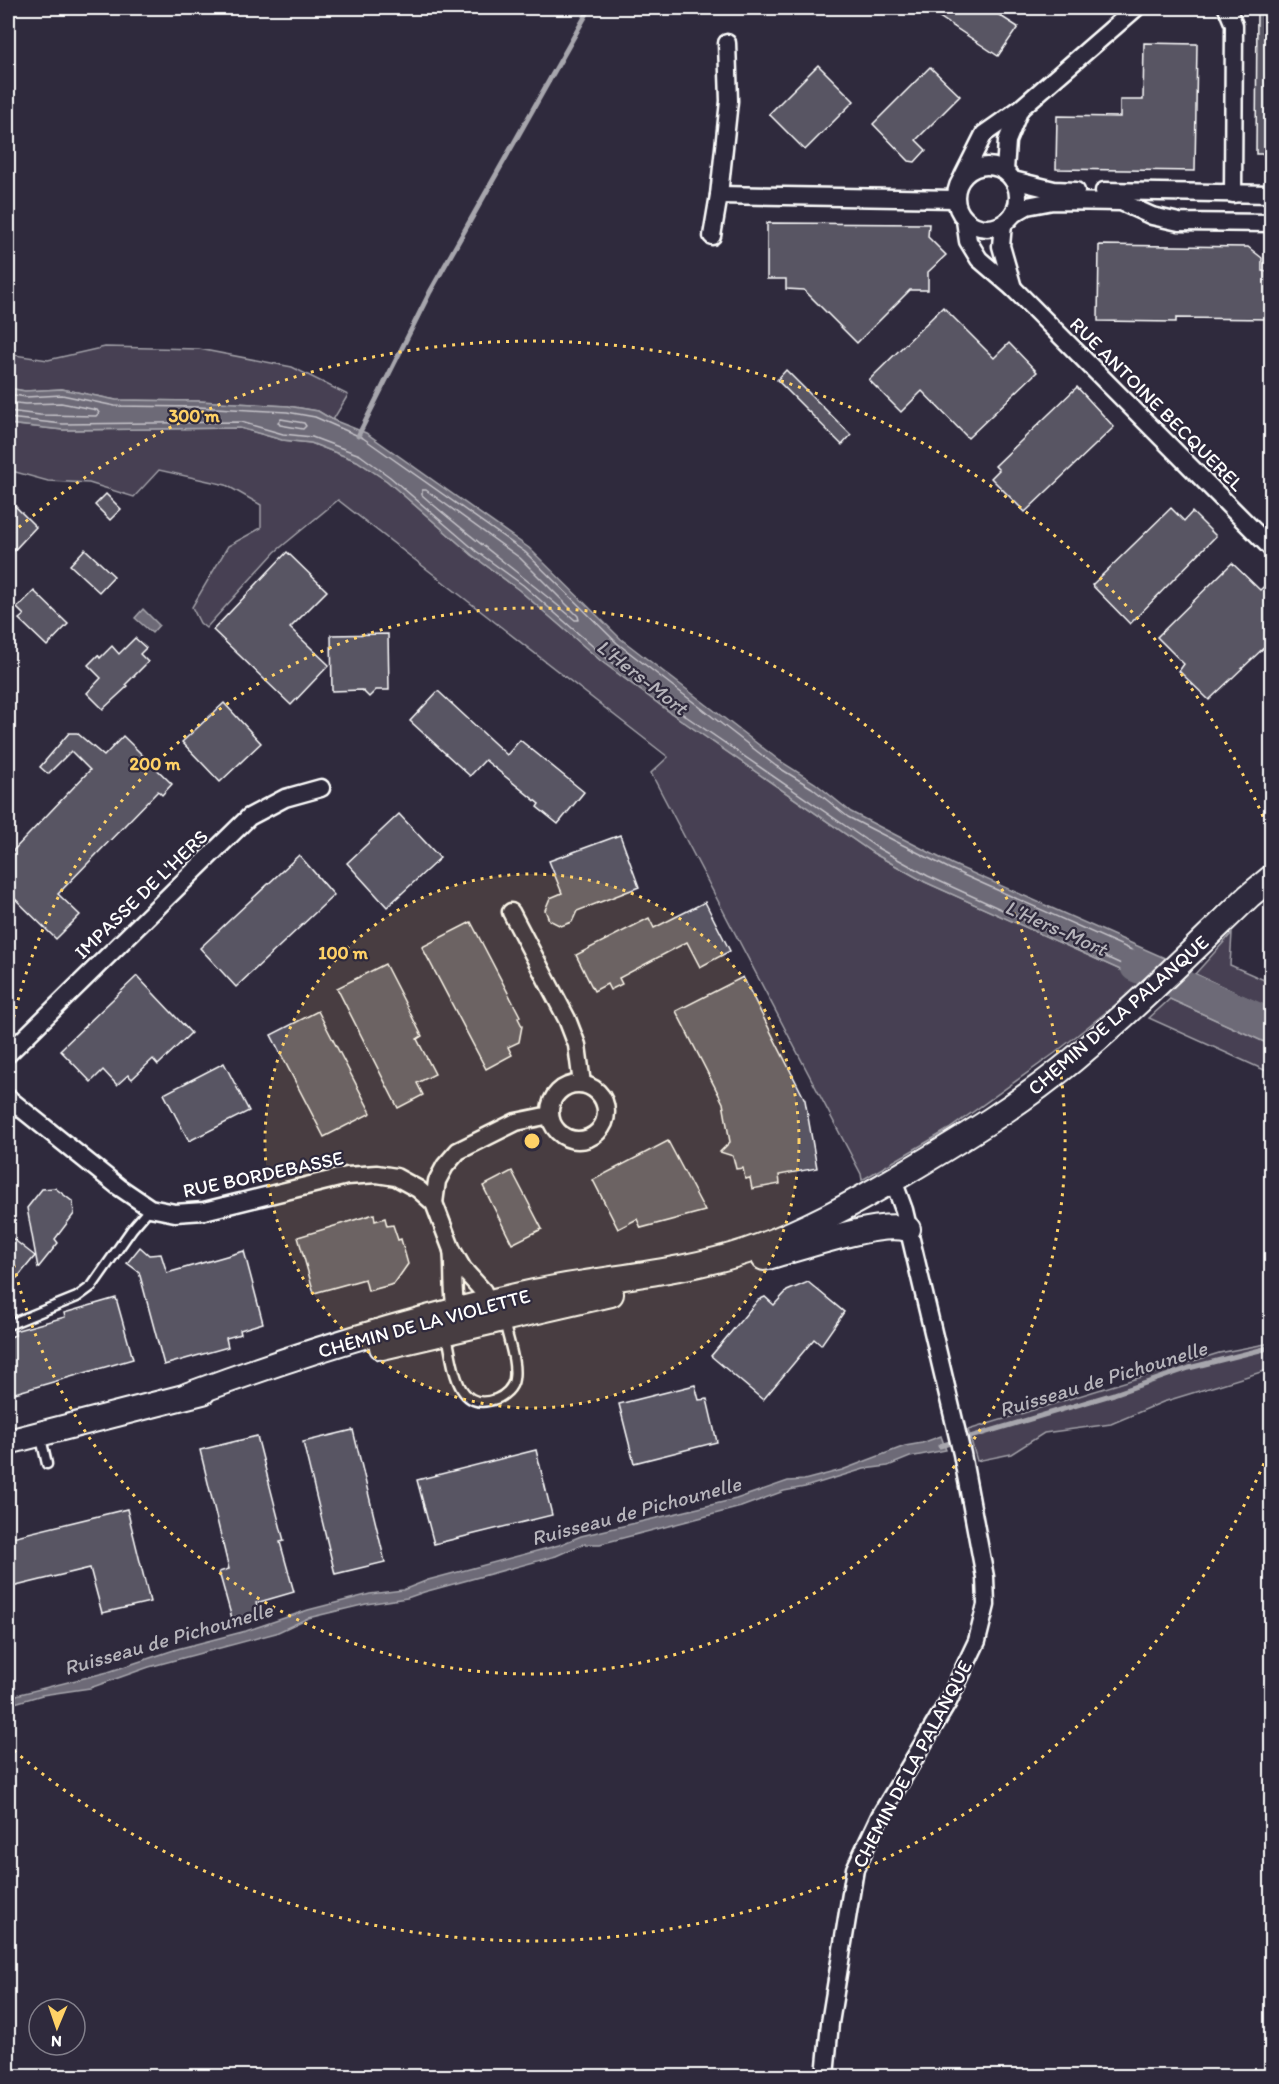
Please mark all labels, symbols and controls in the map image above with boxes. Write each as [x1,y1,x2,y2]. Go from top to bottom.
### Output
street label: RUE ANTOINE BECQUEREL [1065,312,1249,496]
text: 300 m [168,405,220,427]
water label: L'Hers-Mort [592,633,694,721]
text: 200 m [130,753,181,775]
street label: IMPASSE DE L'HERS [69,824,213,964]
water label: L'Hers-Mort [1002,894,1113,962]
street label: CHEMIN DE LA PALANQUE [1023,930,1213,1100]
text: 100 m [318,942,369,964]
centre of rings [522,1131,542,1151]
street label: RUE BORDEBASSE [180,1145,346,1203]
street label: CHEMIN DE LA VIOLETTE [315,1283,533,1363]
water label: Ruisseau de Pichounelle [996,1335,1211,1422]
water label: Ruisseau de Pichounelle [528,1470,744,1551]
water label: Ruisseau de Pichounelle [61,1596,276,1680]
street label: CHEMIN DE LA PALANQUE [847,1656,977,1872]
north arrow [27,1997,87,2057]
text: N [51,2032,62,2051]

